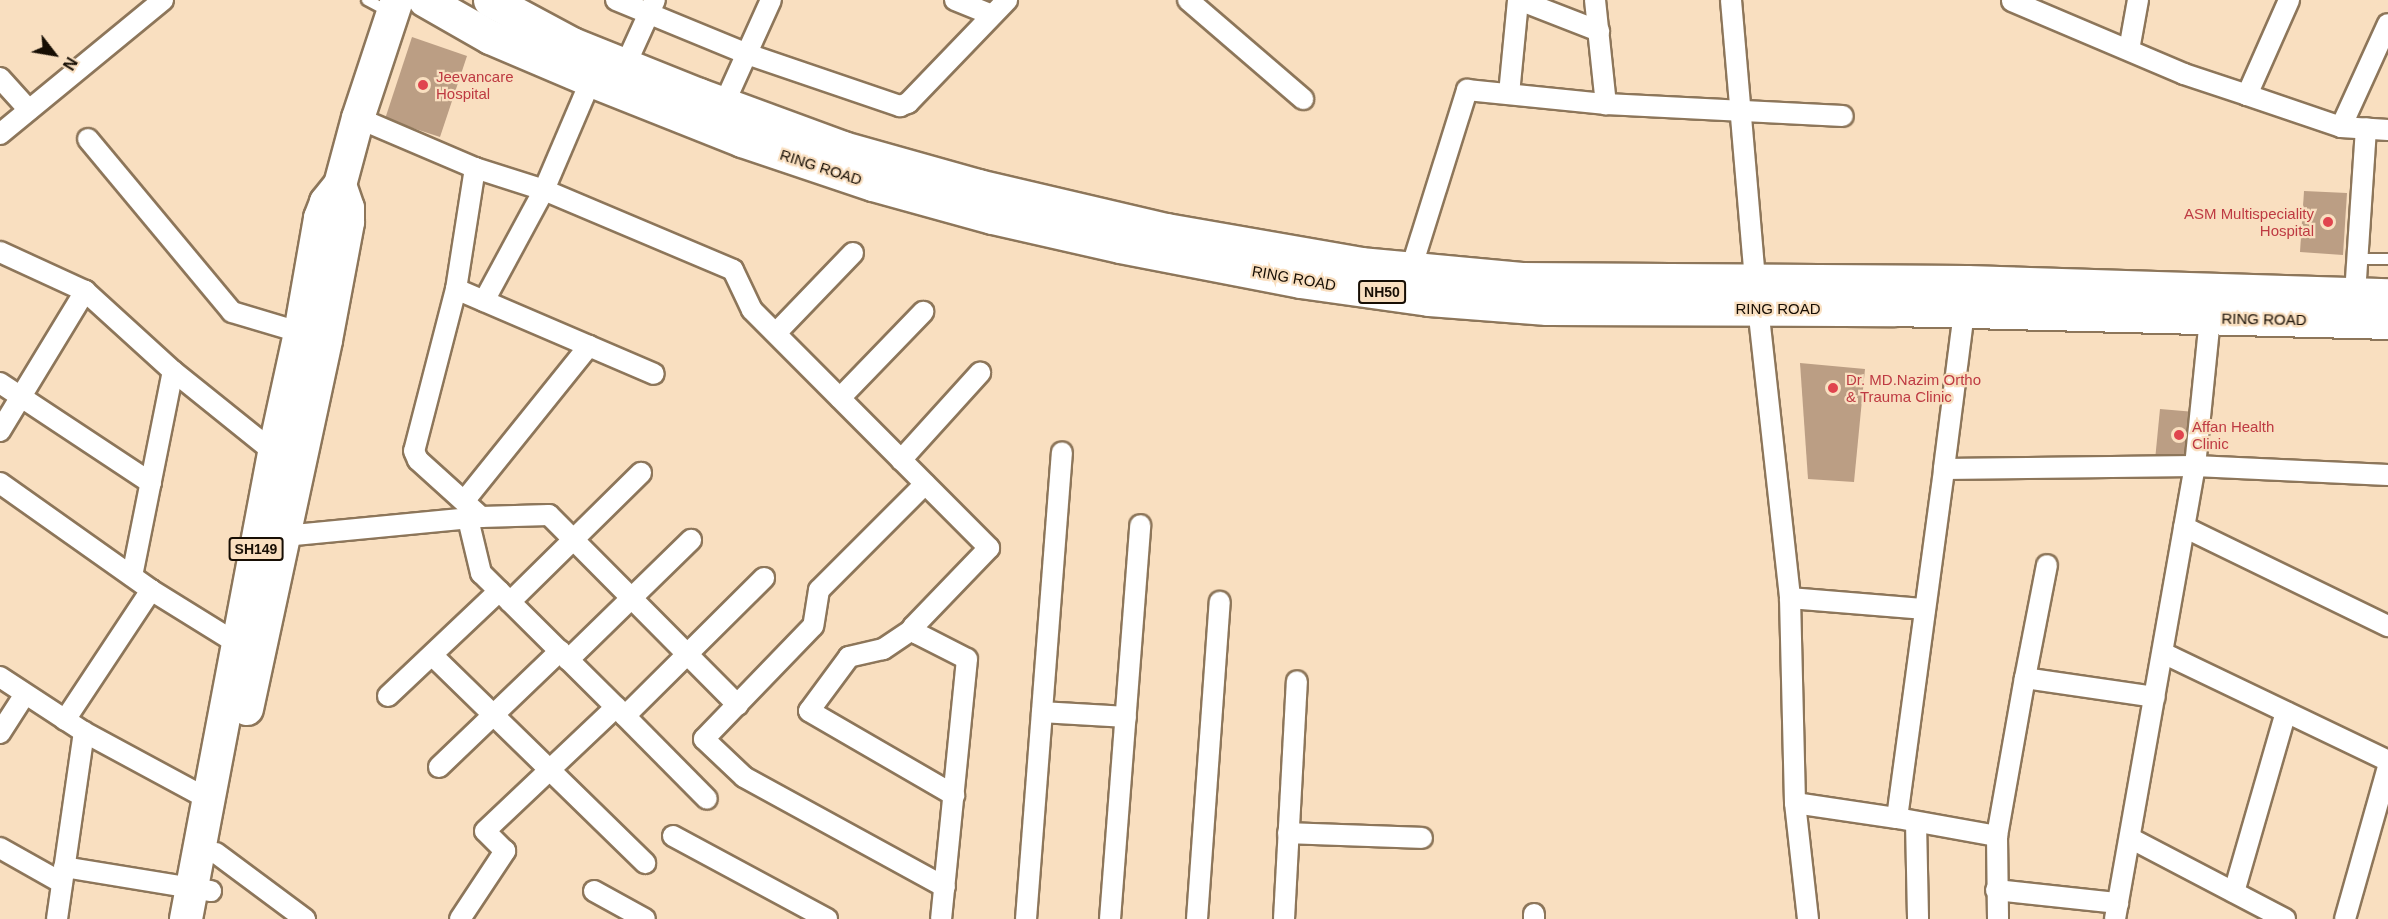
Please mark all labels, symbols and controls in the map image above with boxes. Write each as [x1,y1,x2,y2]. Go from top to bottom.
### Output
north arrow [24,24,84,84]
text: N [60,54,80,73]
place label: Jeevancare Hospital [436,67,514,102]
marker: Jeevancare Hospital [414,76,432,94]
street label: RING ROAD [778,145,864,189]
place label: ASM Multispeciality Hospital [2184,204,2314,239]
marker: ASM Multispeciality Hospital [2319,213,2337,231]
street label: RING ROAD [1251,262,1337,294]
road number: NH50 [1358,281,1406,303]
street label: RING ROAD [1735,300,1821,318]
street label: RING ROAD [2221,309,2307,329]
place label: Dr. MD.Nazim Ortho & Trauma Clinic [1846,370,1981,405]
marker: Dr. MD.Nazim Ortho & Trauma Clinic [1824,379,1842,397]
place label: Affan Health Clinic [2192,417,2274,452]
marker: Affan Health Clinic [2170,426,2188,444]
road number: SH149 [228,538,284,560]

